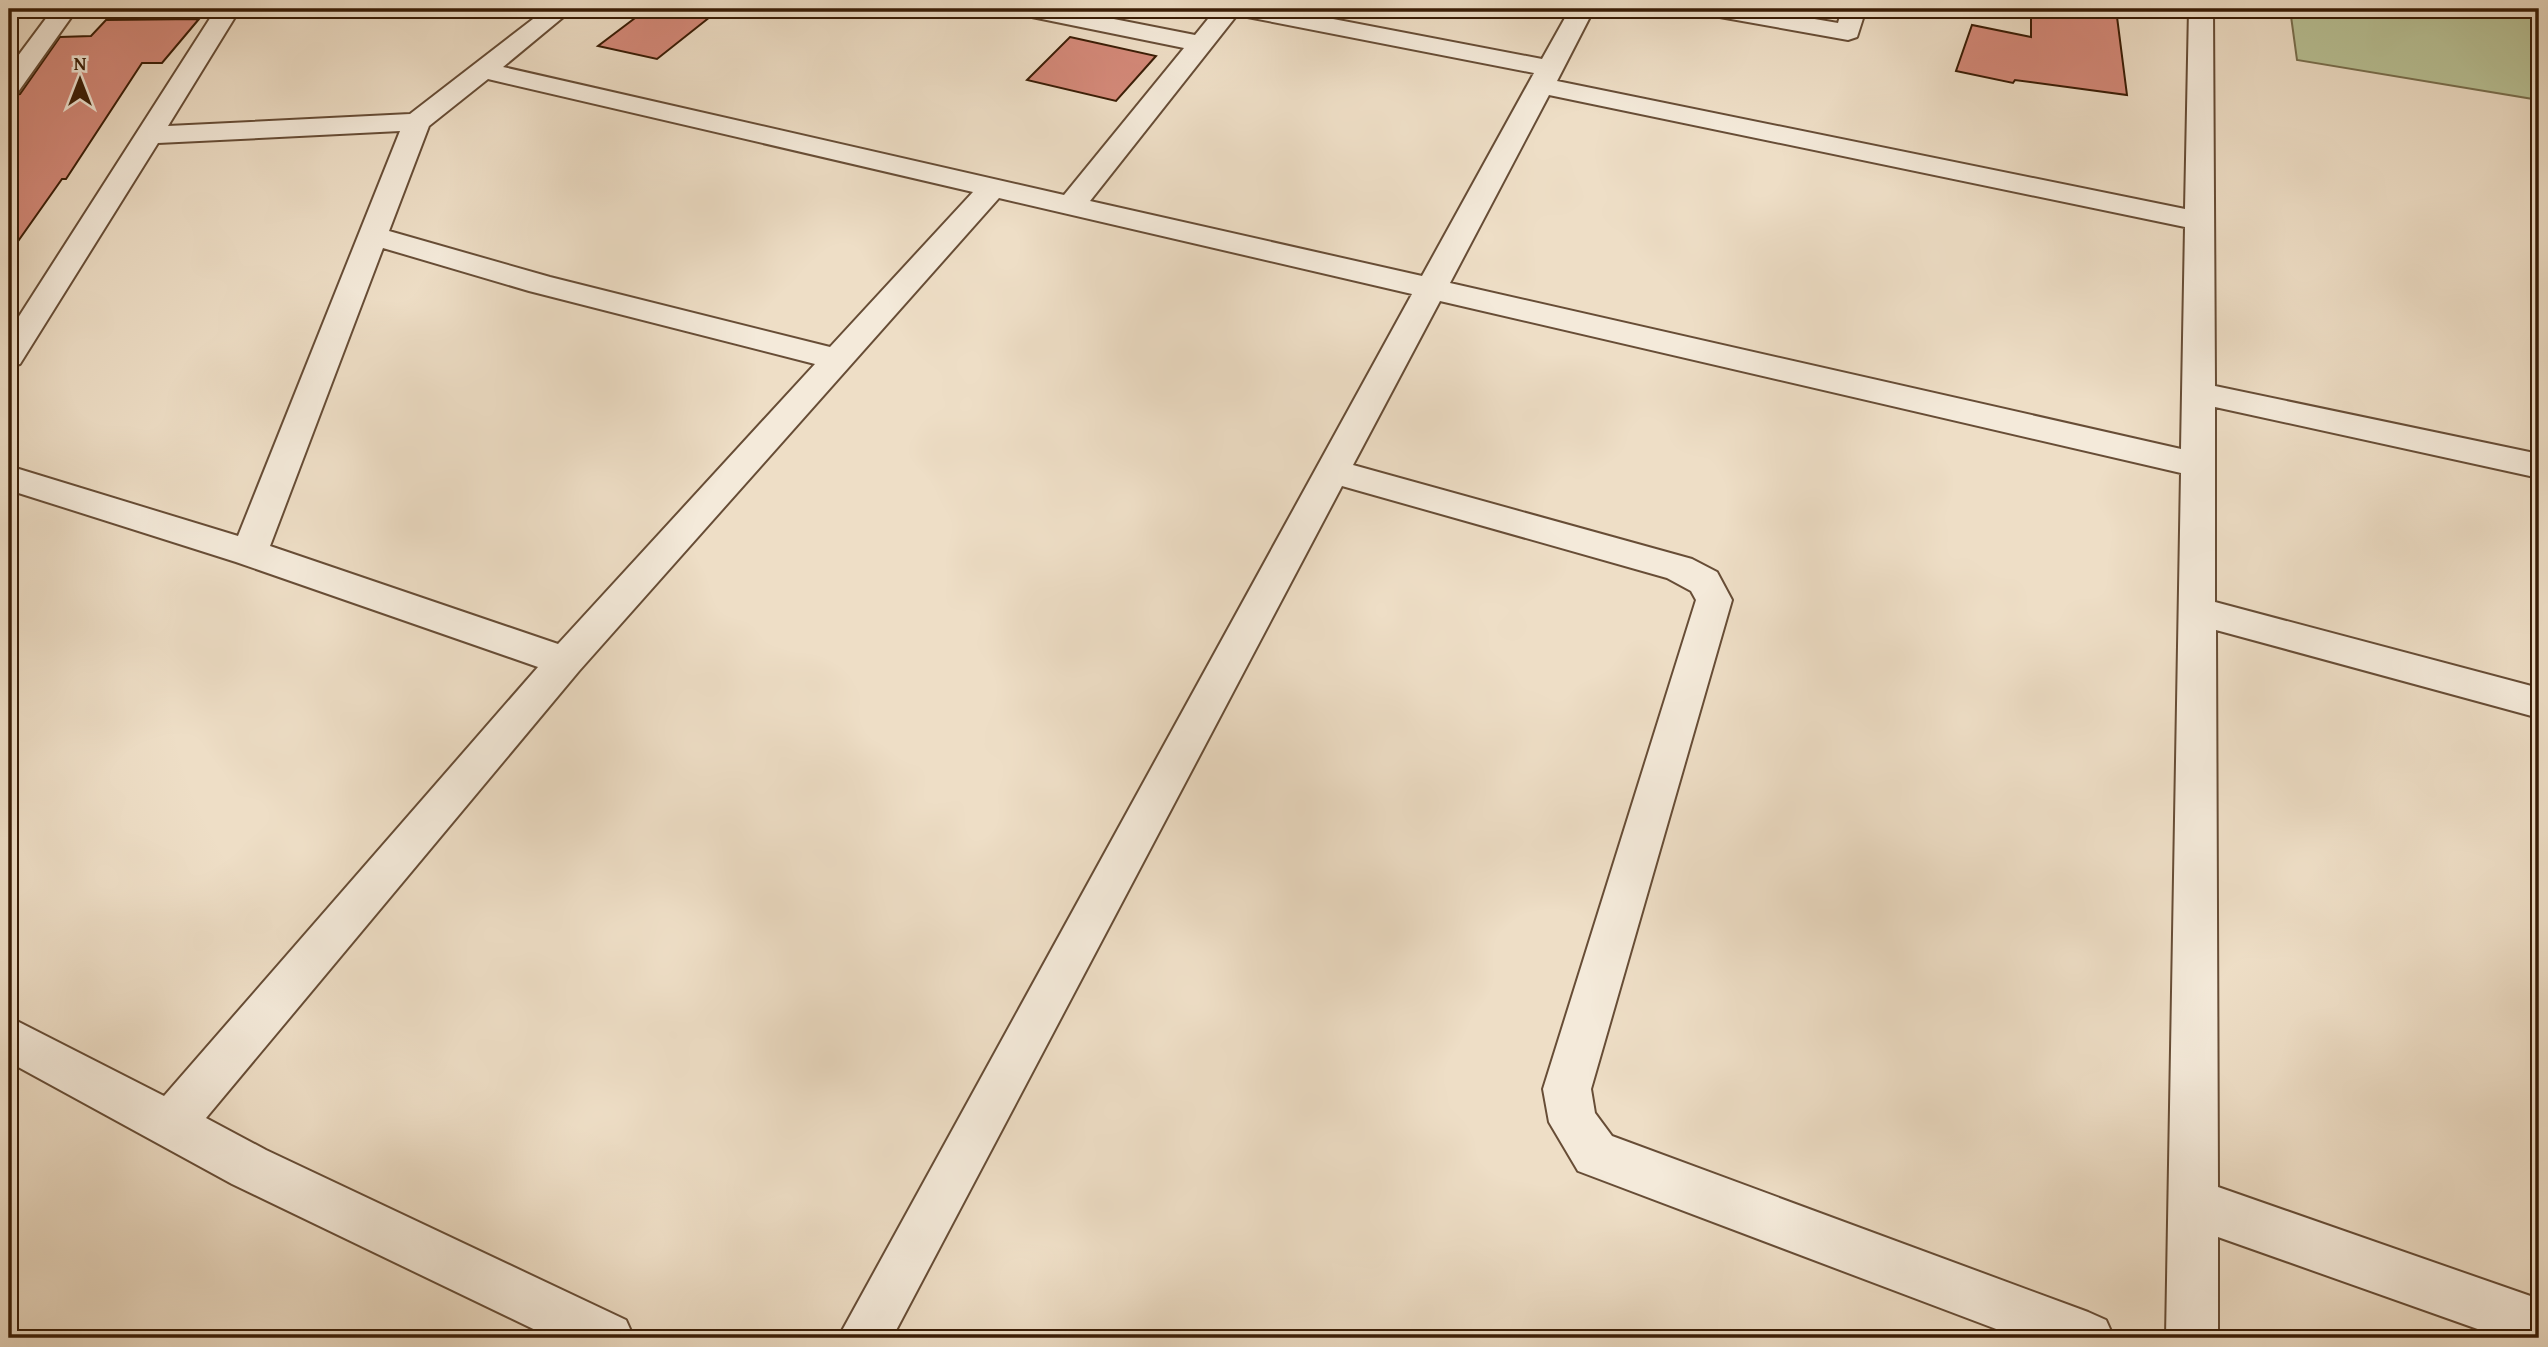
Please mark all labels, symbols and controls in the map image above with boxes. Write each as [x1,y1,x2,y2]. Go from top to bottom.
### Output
north arrow [46,46,116,116]
text: N [74,49,87,77]

